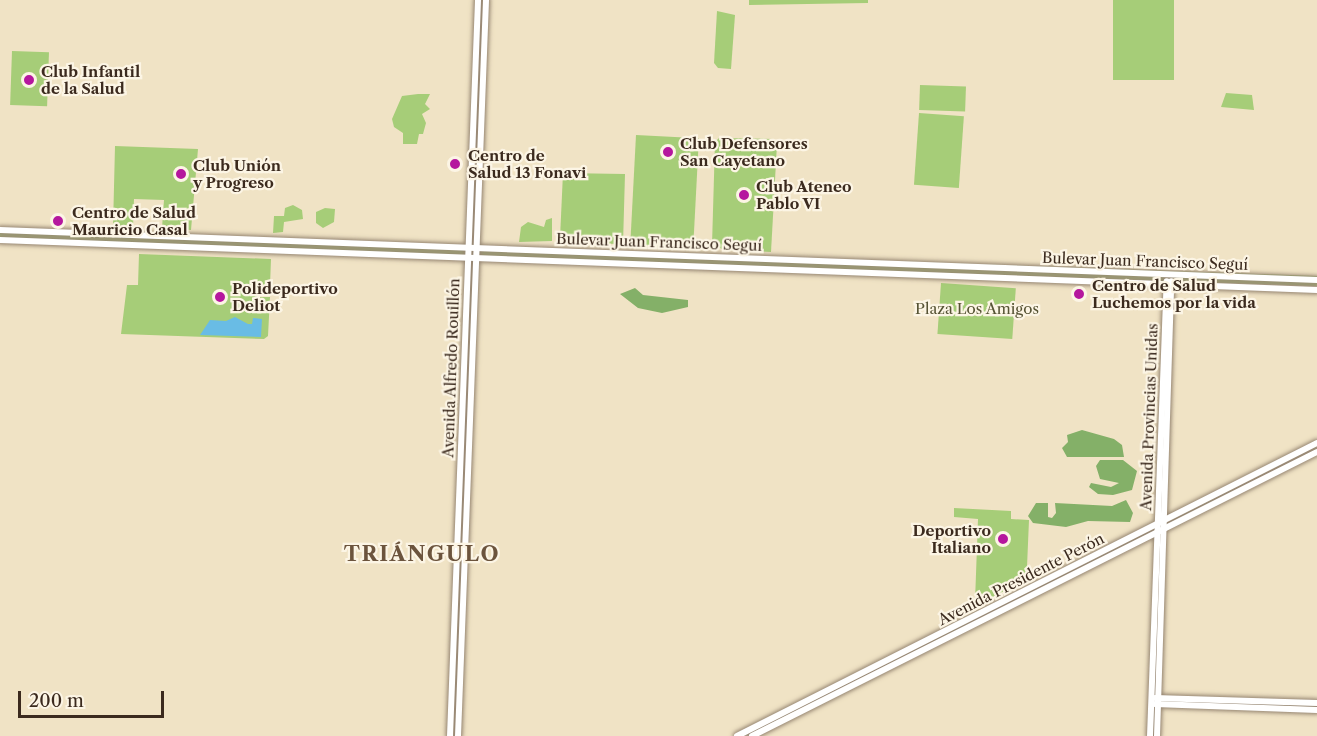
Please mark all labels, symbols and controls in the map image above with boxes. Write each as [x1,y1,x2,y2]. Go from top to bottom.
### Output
place label: Club Infantil de la Salud [41,62,140,97]
marker: Club Infantil de la Salud [22,73,36,87]
place label: Club Defensores San Cayetano [680,134,808,169]
marker: Club Defensores San Cayetano [661,145,675,159]
place label: Centro de Salud 13 Fonavi [468,146,586,181]
marker: Centro de Salud 13 Fonavi [446,155,464,173]
place label: Club Unión y Progreso [193,156,281,191]
marker: Club Unión y Progreso [174,167,188,181]
place label: Club Ateneo Pablo VI [756,177,852,212]
marker: Club Ateneo Pablo VI [737,188,751,202]
place label: Centro de Salud Mauricio Casal [72,203,196,238]
marker: Centro de Salud Mauricio Casal [49,212,67,230]
street label: Bulevar Juan Francisco Seguí [556,229,762,255]
street label: Bulevar Juan Francisco Seguí [1042,248,1248,274]
place label: Centro de Salud Luchemos por la vida [1092,276,1257,311]
street label: Avenida Alfredo Rouillón [439,278,463,458]
place label: Polideportivo Deliot [232,279,338,314]
marker: Centro de Salud Luchemos por la vida [1070,285,1088,303]
marker: Polideportivo Deliot [213,290,227,304]
park label: Plaza Los Amigos [915,300,1039,318]
street label: Avenida Provincias Unidas [1137,323,1161,511]
place label: Deportivo Italiano [912,521,991,556]
street label: Avenida Presidente Perón [935,529,1107,629]
marker: Deportivo Italiano [996,532,1010,546]
district label: TRIÁNGULO [344,541,500,567]
scale bar [21,679,166,717]
text: 200 m [29,690,84,712]

